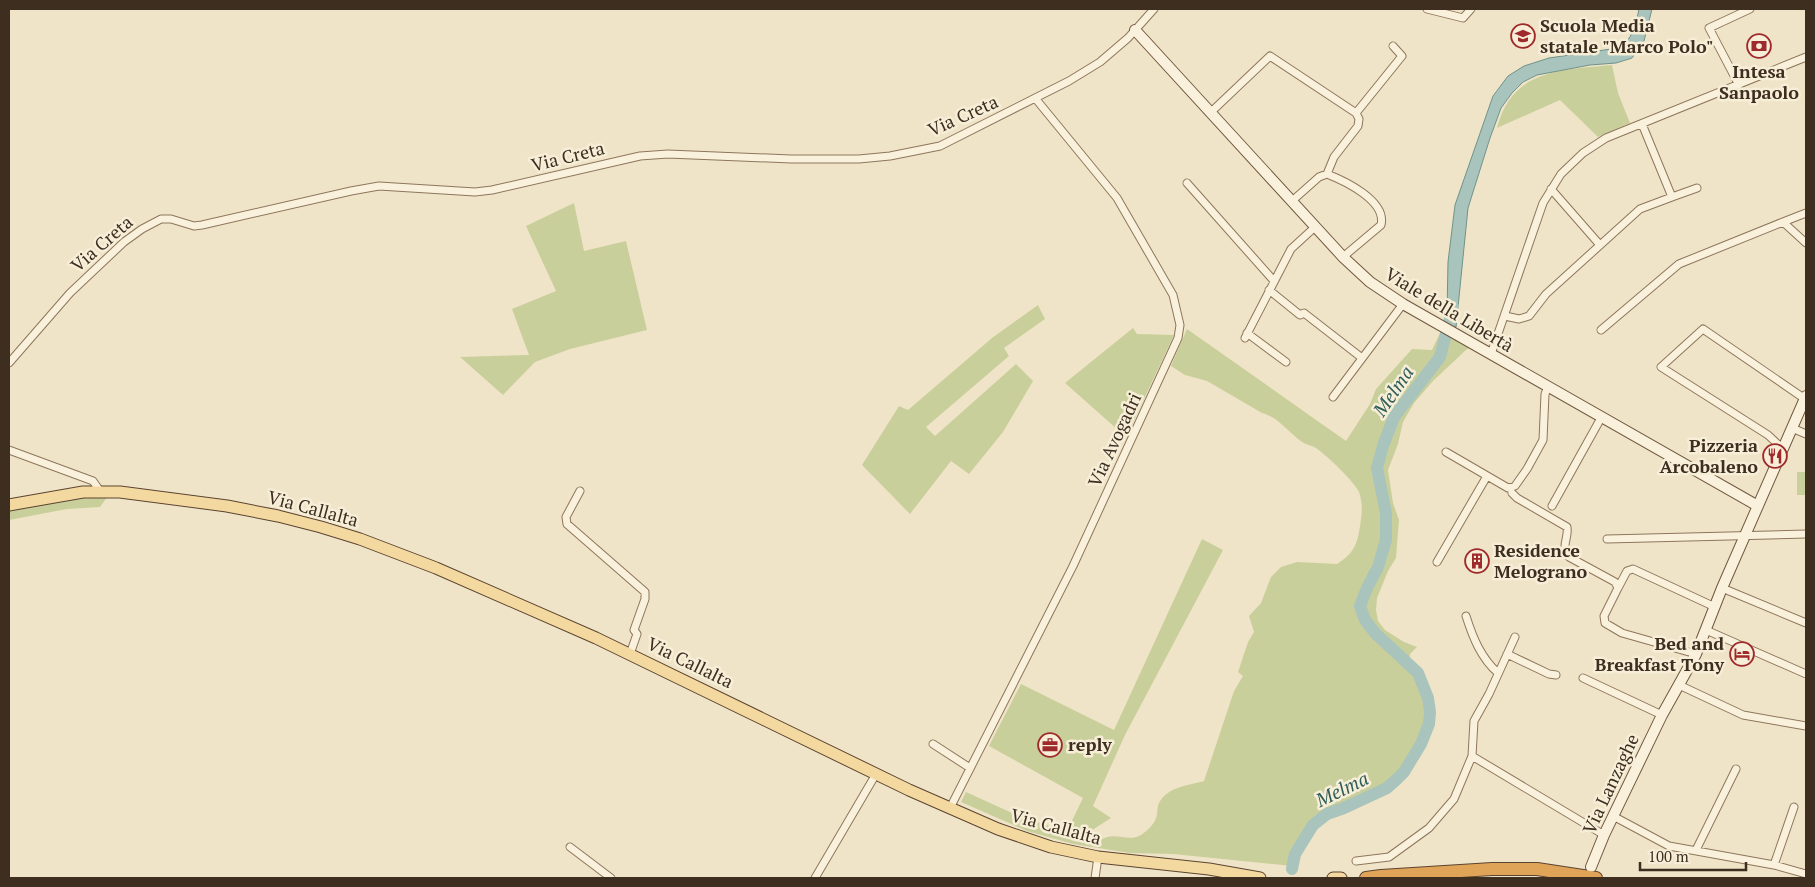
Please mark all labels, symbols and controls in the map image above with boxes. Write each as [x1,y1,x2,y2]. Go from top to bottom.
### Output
place label: Scuola Media statale "Marco Polo" [1540,13,1713,58]
school or university icon: Scuola Media statale "Marco Polo" [1510,23,1536,49]
bank icon: Intesa Sanpaolo [1746,33,1772,59]
place label: Intesa Sanpaolo [1719,59,1799,104]
street label: Via Creta [924,89,1002,141]
street label: Via Creta [529,135,607,177]
street label: Via Creta [65,210,137,277]
street label: Viale della Libertà [1381,261,1518,357]
water label: Melma [1366,361,1418,422]
street label: Via Avogadri [1082,389,1146,491]
place label: Pizzeria Arcobaleno [1659,433,1758,478]
restaurant icon: Pizzeria Arcobaleno [1762,443,1788,469]
street label: Via Callalta [265,484,361,532]
place label: Residence Melograno [1494,538,1588,583]
building icon: Residence Melograno [1464,548,1490,574]
street label: Via Callalta [643,631,737,693]
place label: Bed and Breakfast Tony [1595,631,1724,676]
hotel icon: Bed and Breakfast Tony [1729,641,1755,667]
street label: Via Lanzaghe [1576,730,1644,838]
office icon: reply [1037,732,1063,758]
place label: reply [1068,732,1112,756]
water label: Melma [1310,765,1372,812]
street label: Via Callalta [1008,802,1104,850]
scale bar [1640,840,1746,872]
text: 100 m [1648,846,1689,866]

